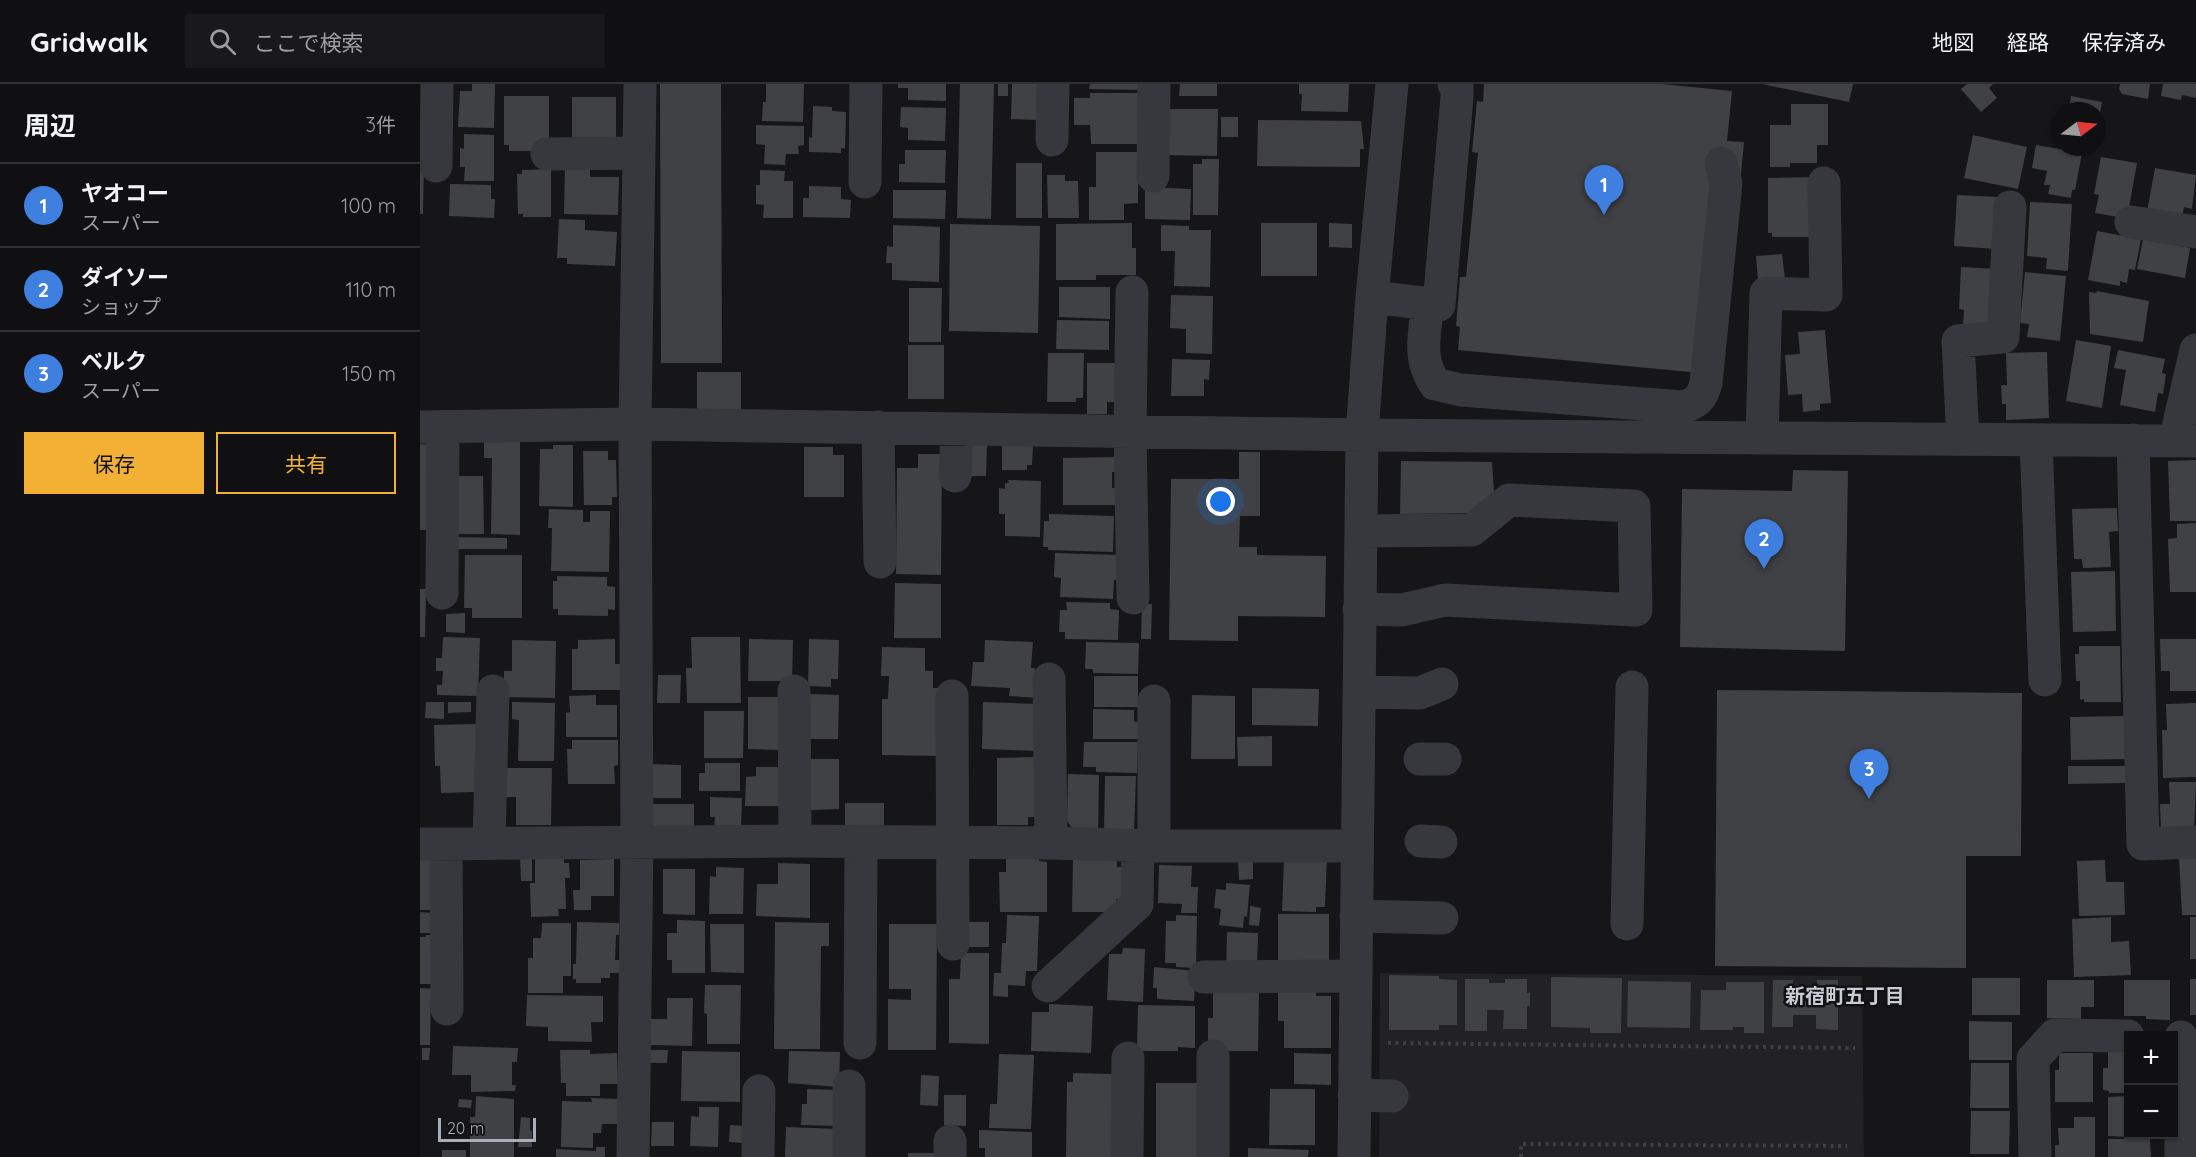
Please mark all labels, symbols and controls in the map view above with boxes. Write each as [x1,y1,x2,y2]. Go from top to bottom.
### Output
search box [185,14,605,68]
text: Gridwalk [30,24,149,59]
icon: search [206,25,239,58]
text: ここで検索 [254,29,364,57]
text: 地図 [1932,29,1974,55]
text: 経路 [2007,29,2049,55]
text: 保存済み [2082,29,2166,55]
north arrow [2052,102,2106,156]
text: 周辺 [24,109,76,142]
text: 3件 [366,112,396,137]
pin: 1 [1584,166,1624,215]
text: ヤオコー [81,179,169,207]
text: 1 [40,193,47,218]
text: 100 m [341,193,396,218]
text: スーパー [81,210,161,235]
text: ダイソー [81,263,169,291]
text: 2 [38,277,49,302]
text: 110 m [346,277,396,302]
text: ショップ [81,294,161,319]
text: ベルク [81,347,147,375]
text: 3 [38,361,49,386]
text: 150 m [342,361,396,386]
text: スーパー [81,378,161,403]
button: 保存 [24,432,204,494]
button: 共有 [216,432,396,494]
your location [1206,487,1235,516]
pin: 2 [1744,520,1784,569]
pin: 3 [1850,750,1888,799]
district label: 新宿町五丁目 [1785,983,1905,1008]
map controls [2124,1031,2178,1139]
button: + [2124,1031,2178,1085]
button: − [2124,1085,2178,1139]
scale bar [438,1115,536,1142]
text: 20 m [447,1118,484,1138]

